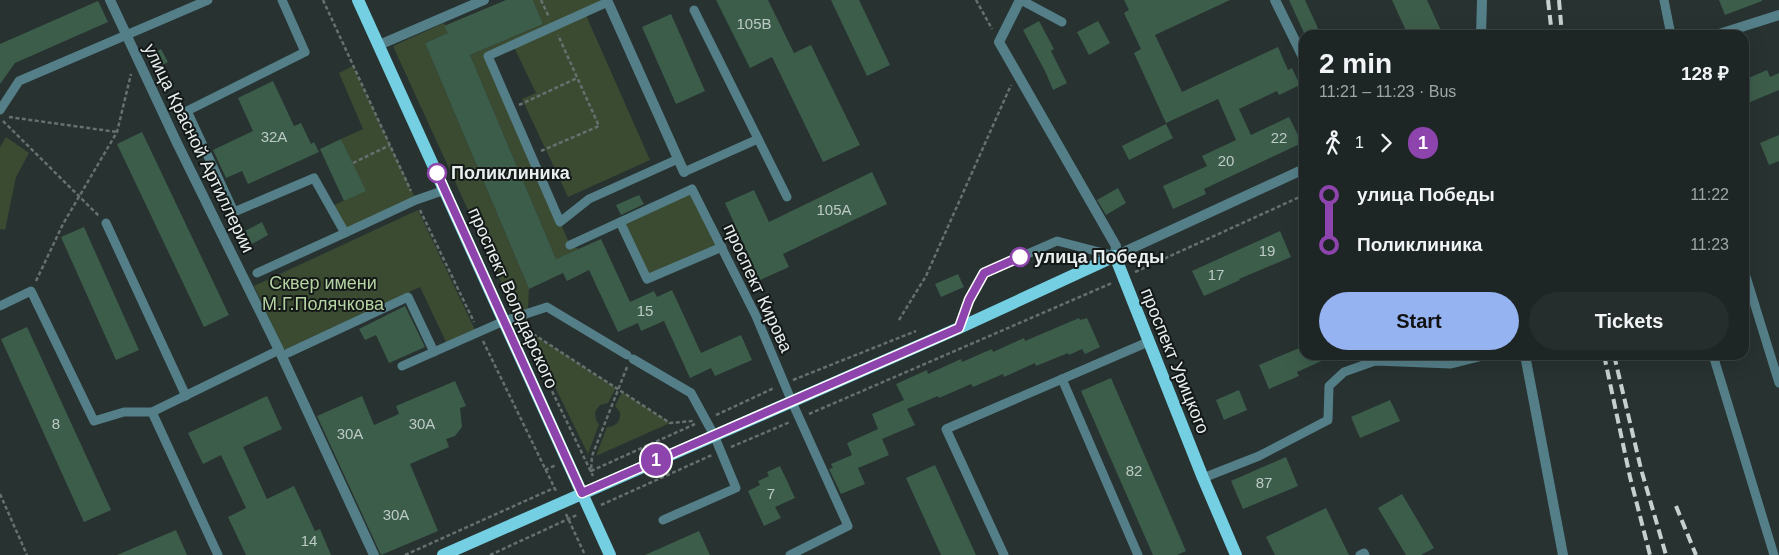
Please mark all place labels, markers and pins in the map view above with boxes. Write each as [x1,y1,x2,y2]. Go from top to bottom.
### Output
marker: Поликлиника [427,163,447,183]
place label: Поликлиника [451,163,571,183]
marker: улица Победы [1010,247,1030,267]
place label: улица Победы [1034,247,1164,267]

